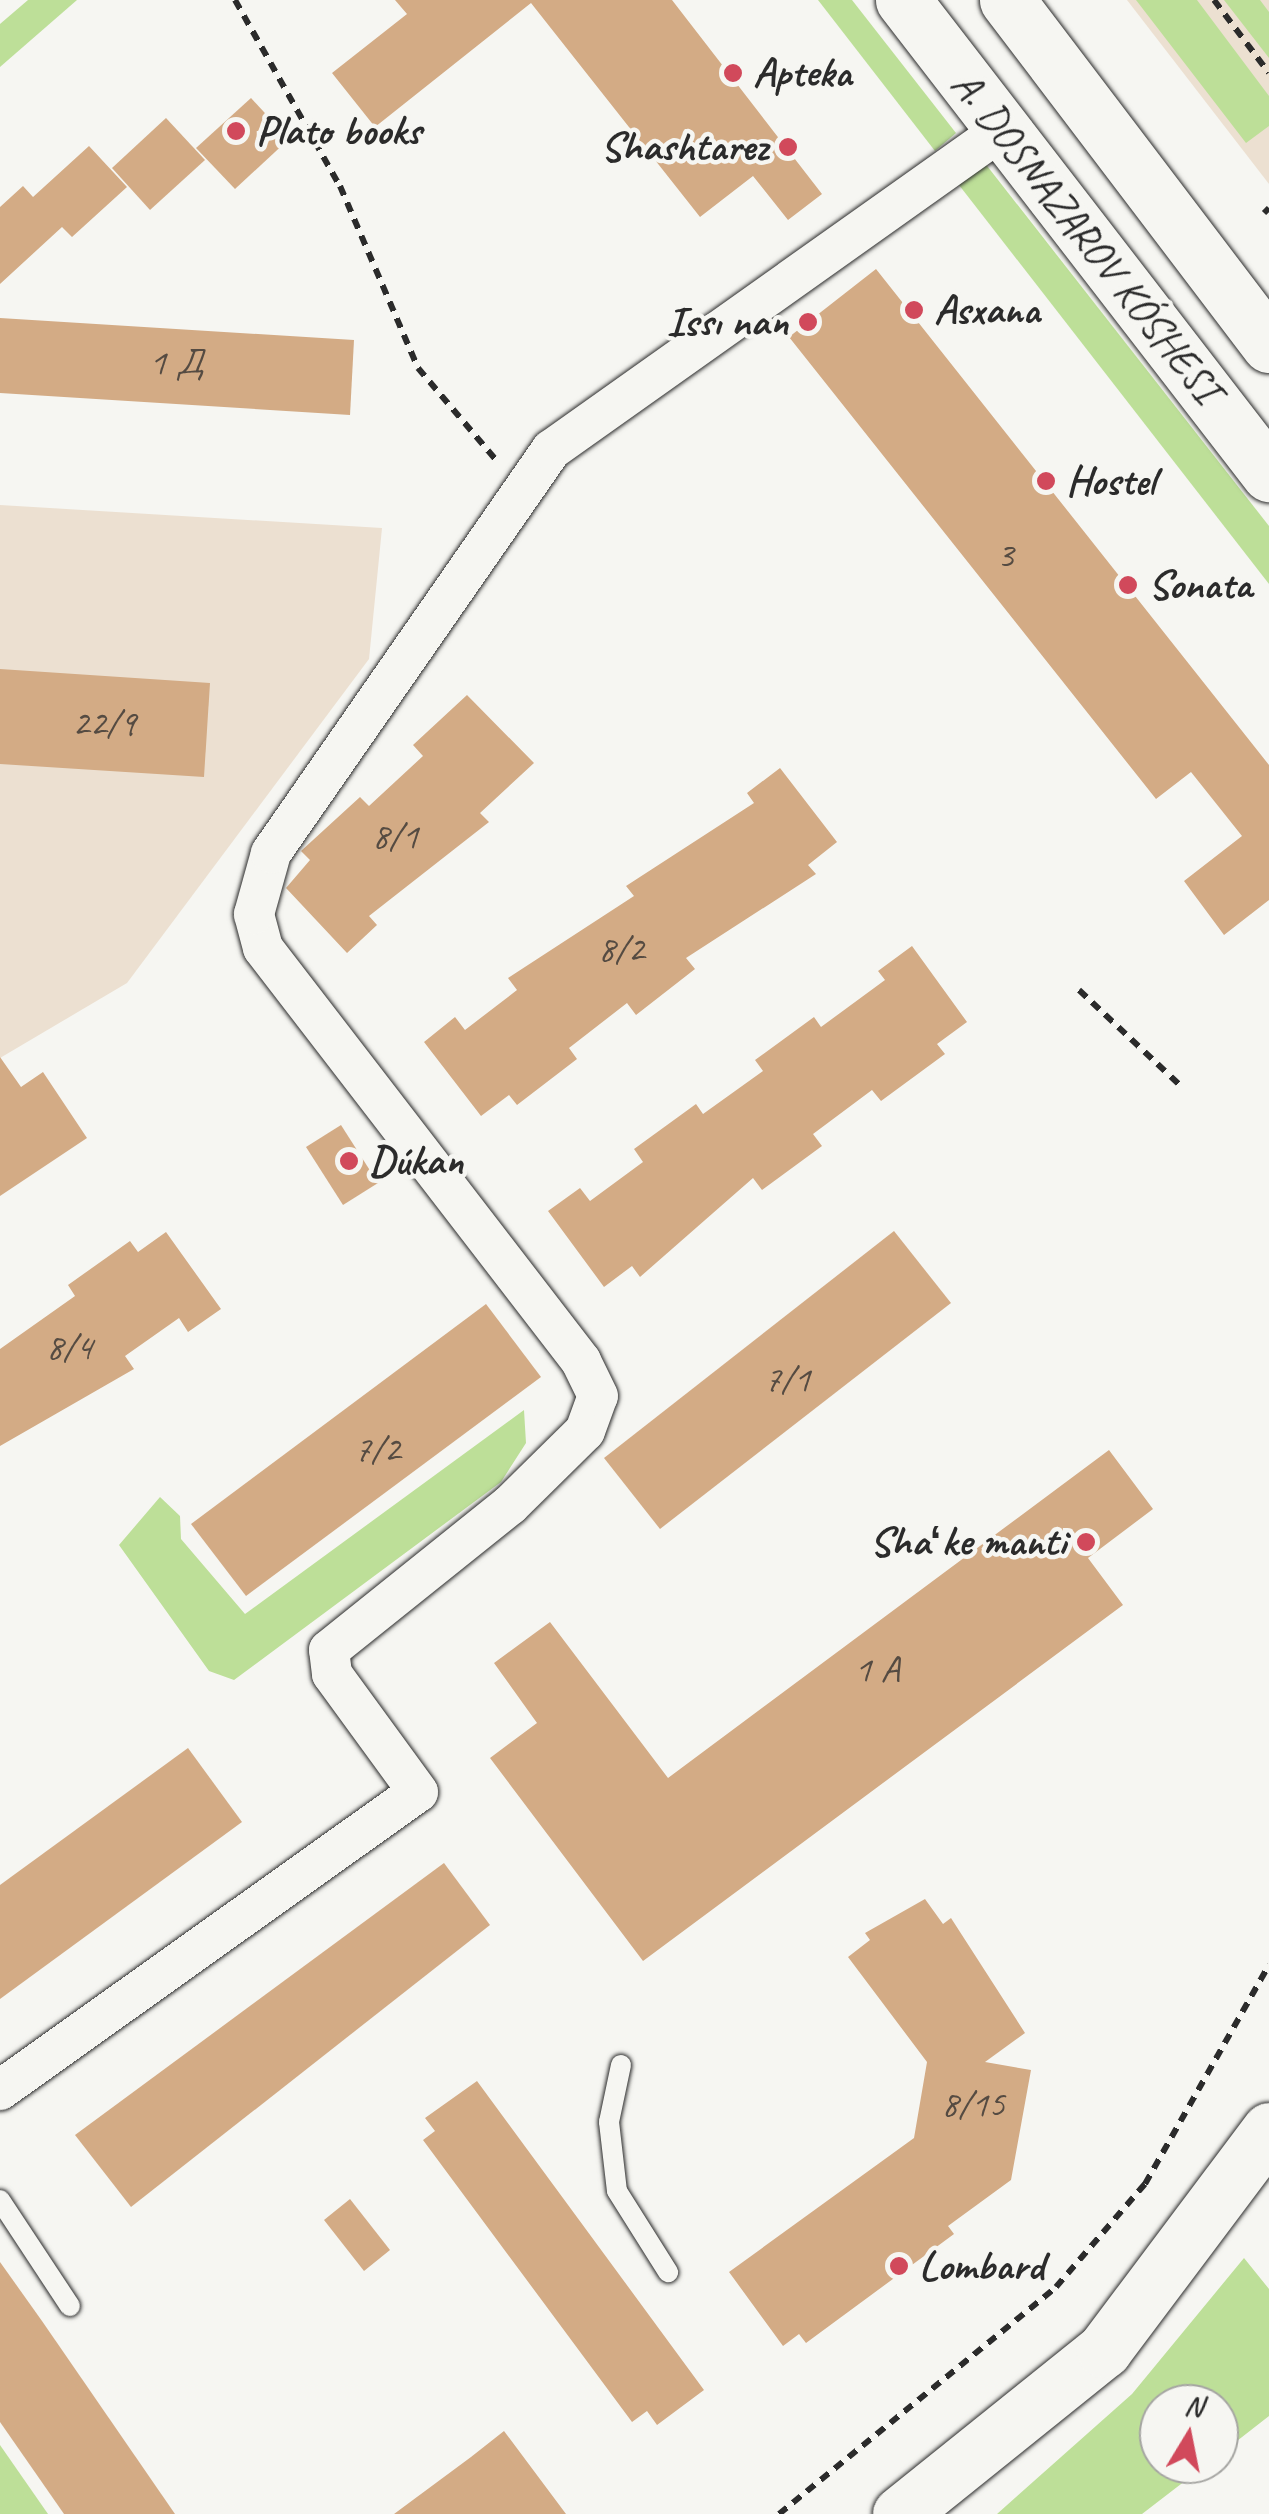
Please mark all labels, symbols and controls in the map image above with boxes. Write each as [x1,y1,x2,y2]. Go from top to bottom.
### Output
place label: Apteka [753,48,851,98]
street label: A. DOSNAZAROV KÓSHESI [941,61,1231,413]
marker: Apteka [722,62,744,84]
place label: Plato books [256,106,421,156]
marker: Plato books [225,120,247,142]
place label: Shashtarez [600,122,768,172]
marker: Shashtarez [777,136,799,158]
place label: Asxana [934,285,1039,335]
place label: Issı nan [667,297,788,347]
marker: Asxana [903,299,925,321]
marker: Issı nan [797,311,819,333]
house number: 1 Д [149,339,203,385]
place label: Hostel [1066,456,1155,506]
marker: Hostel [1035,470,1057,492]
house number: 3 [996,532,1014,578]
place label: Sonata [1148,560,1252,610]
marker: Sonata [1117,574,1139,596]
house number: 22/9 [72,700,136,746]
house number: 8/1 [372,813,418,859]
house number: 8/2 [598,926,644,972]
place label: Dúkan [369,1136,463,1186]
marker: Dúkan [338,1150,360,1172]
house number: 8/4 [46,1324,92,1370]
house number: 7/1 [764,1356,810,1402]
house number: 7/2 [354,1426,400,1472]
place label: Shaʻke manti [870,1517,1066,1567]
marker: Shaʻke manti [1075,1531,1097,1553]
house number: 1 A [854,1646,900,1692]
house number: 8/15 [941,2081,1005,2127]
place label: Lombard [919,2241,1044,2291]
marker: Lombard [888,2255,910,2277]
north arrow [1139,2384,1239,2484]
text: N [1182,2387,1206,2425]

